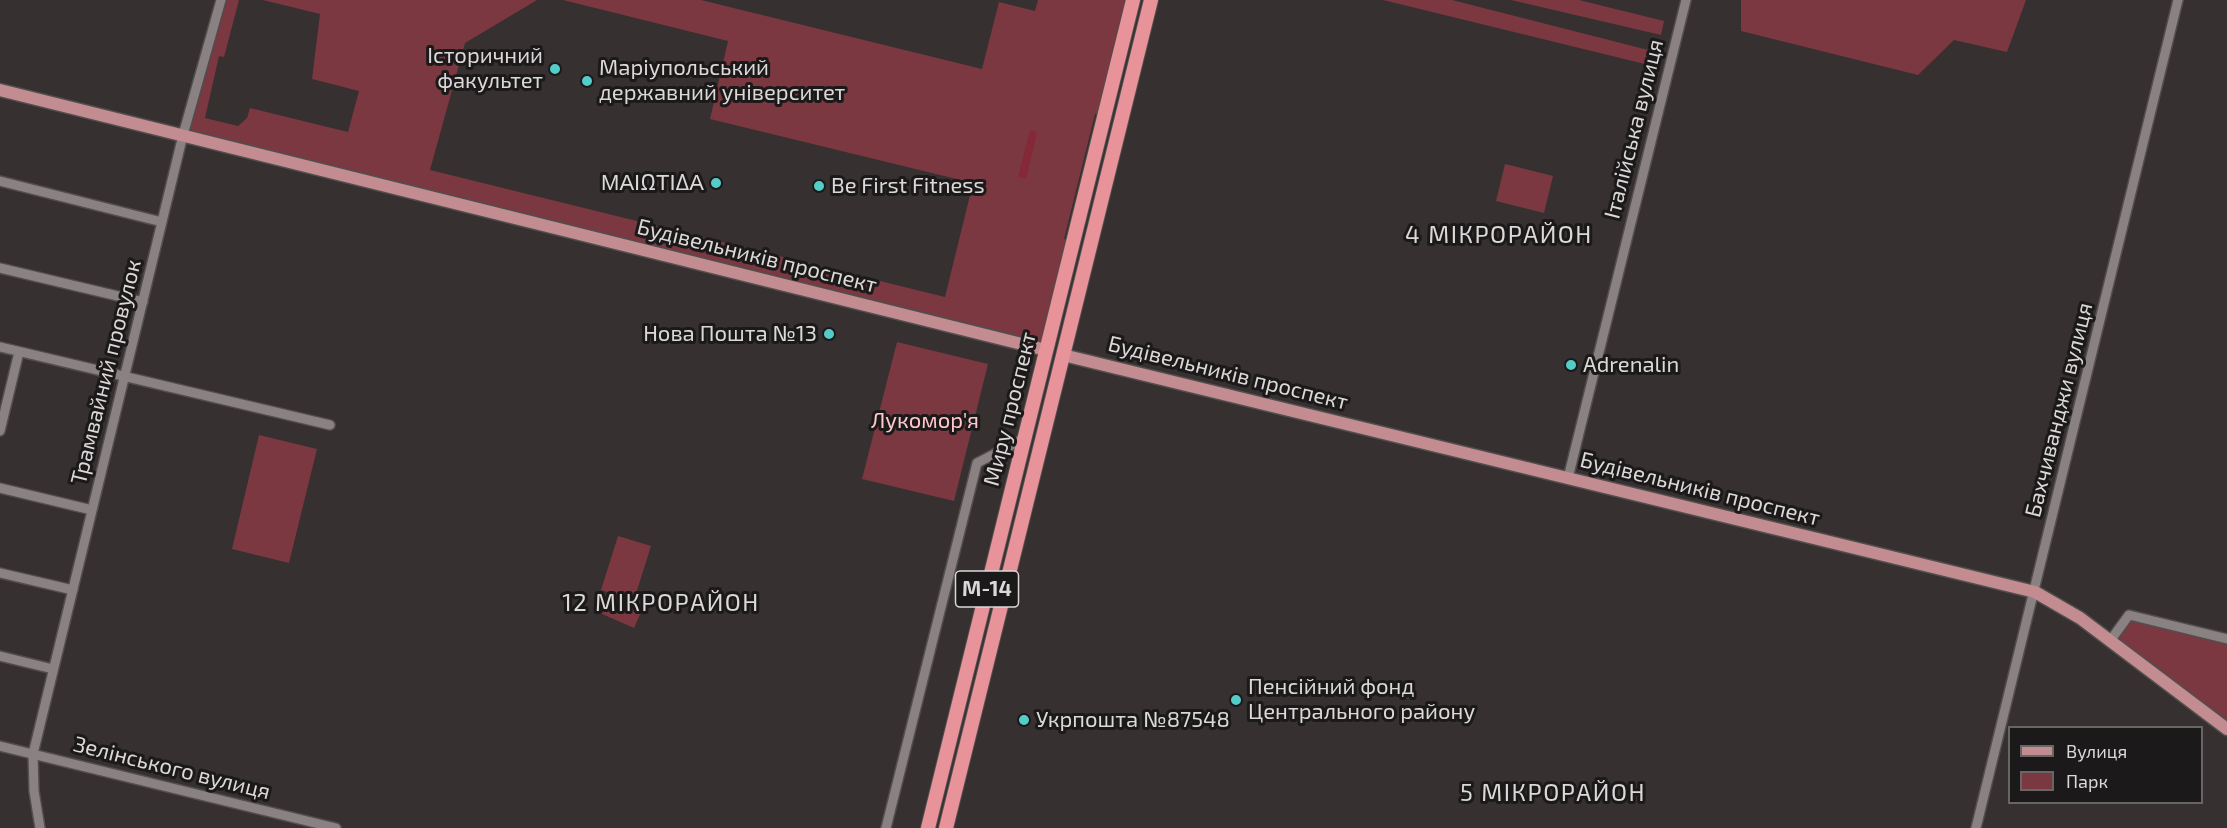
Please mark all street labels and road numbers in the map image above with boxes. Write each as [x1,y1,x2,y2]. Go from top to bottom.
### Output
street label: Італійська вулиця [1599,37,1669,221]
street label: Будівельників проспект [634,213,880,299]
street label: Трамвайний провулок [65,257,147,487]
street label: Бахчиванджи вулиця [2020,300,2098,520]
street label: Миру проспект [978,329,1042,489]
street label: Будівельників проспект [1105,330,1351,416]
street label: Будівельників проспект [1577,446,1823,532]
road number: М-14 [956,571,1018,607]
street label: Зелінського вулиця [71,731,273,805]

